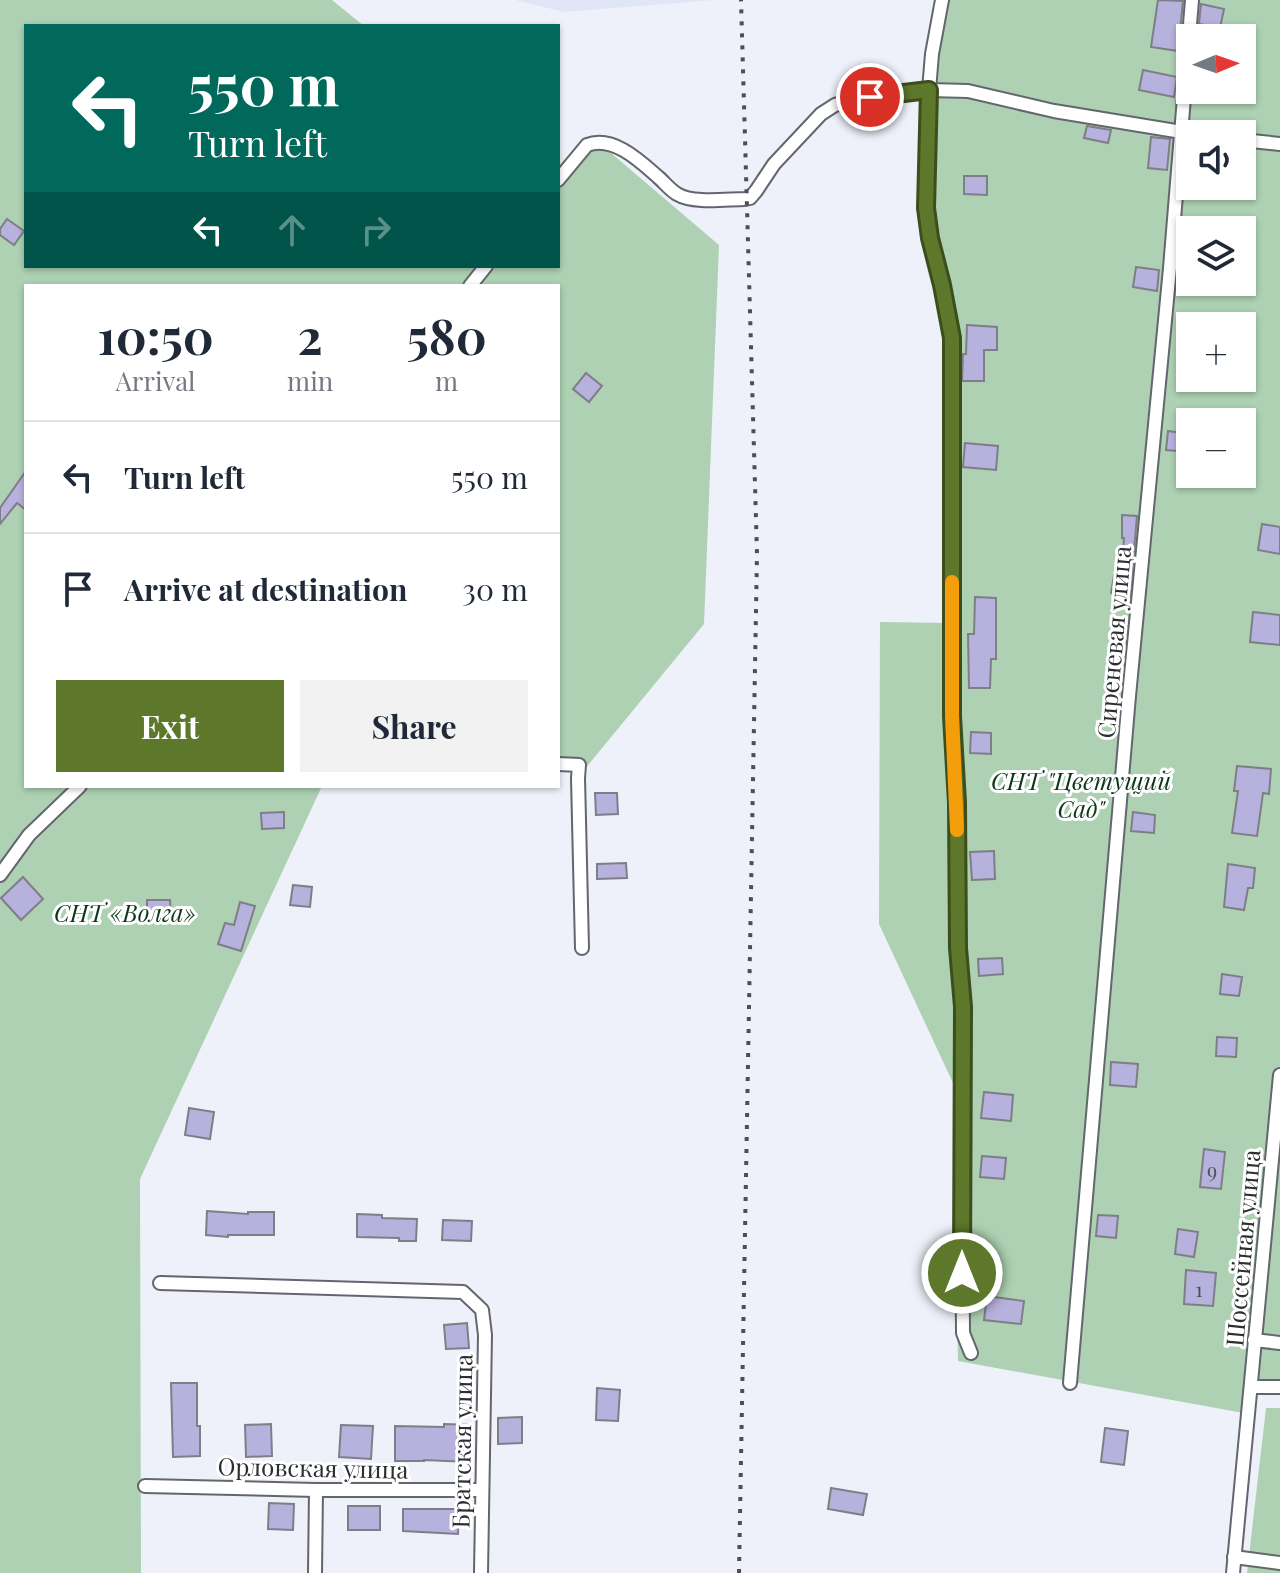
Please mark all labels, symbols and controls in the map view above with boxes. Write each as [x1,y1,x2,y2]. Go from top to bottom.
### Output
north arrow [1176,24,1256,104]
map controls [1176,24,1256,488]
text: 550 m [188,46,339,121]
icon: left [56,56,160,160]
pin [836,63,904,131]
icon: arrive [848,75,892,119]
text: Turn left [188,118,327,166]
button: sound [1176,120,1256,200]
icon: left [186,208,230,252]
icon: ahead [270,208,314,252]
icon: right [354,208,398,252]
button: layers [1176,216,1256,296]
text: 10:50 [97,303,214,367]
text: 2 [298,303,323,367]
text: 580 [407,303,487,367]
button: + [1176,312,1256,392]
text: Arrival [115,363,196,398]
text: min [287,363,333,398]
text: m [435,363,458,398]
button: − [1176,408,1256,488]
icon: left [56,455,100,499]
text: Turn left [124,457,245,497]
text: 550 m [451,457,528,497]
street label: Сиреневая улица [1089,544,1137,740]
icon: arrive [56,567,100,611]
text: Arrive at destination [124,569,407,609]
text: 30 m [462,569,528,609]
button: Exit [56,680,284,772]
button: Share [300,680,528,772]
park label: СНТ "Цветущий Сад" [991,764,1171,824]
park label: СНТ «Волга» [54,896,196,928]
street label: Шоссейная улица [1217,1148,1267,1348]
house number: 9 [1207,1156,1217,1183]
position arrow [920,1231,1004,1315]
house number: 1 [1195,1275,1203,1302]
street label: Братская улица [443,1353,479,1529]
street label: Орловская улица [217,1449,409,1485]

